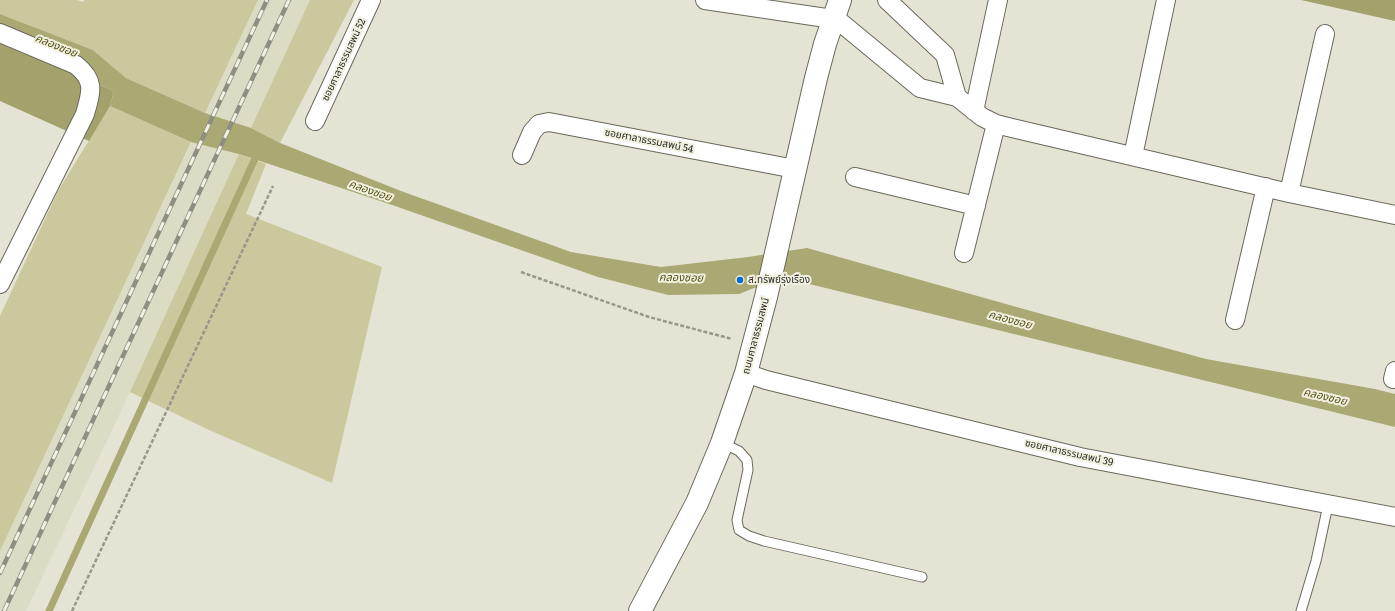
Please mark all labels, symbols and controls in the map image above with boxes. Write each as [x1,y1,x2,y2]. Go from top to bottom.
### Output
street label: ซอยศาลาธรรมสพน์ 52 [320,17,368,103]
water label: คลองซอย [33,32,79,60]
street label: ซอยศาลาธรรมสพน์ 54 [604,127,694,155]
water label: คลองซอย [347,178,393,204]
water label: คลองซอย [659,271,703,285]
place label: ส.ทรัพย์รุ่งเรือง [748,274,810,286]
marker: ส.ทรัพย์รุ่งเรือง [735,275,745,285]
street label: ถนนศาลาธรรมสพน์ [740,297,772,375]
water label: คลองซอย [987,308,1033,332]
water label: คลองซอย [1302,386,1348,408]
street label: ซอยศาลาธรรมสพน์ 39 [1024,437,1114,469]

